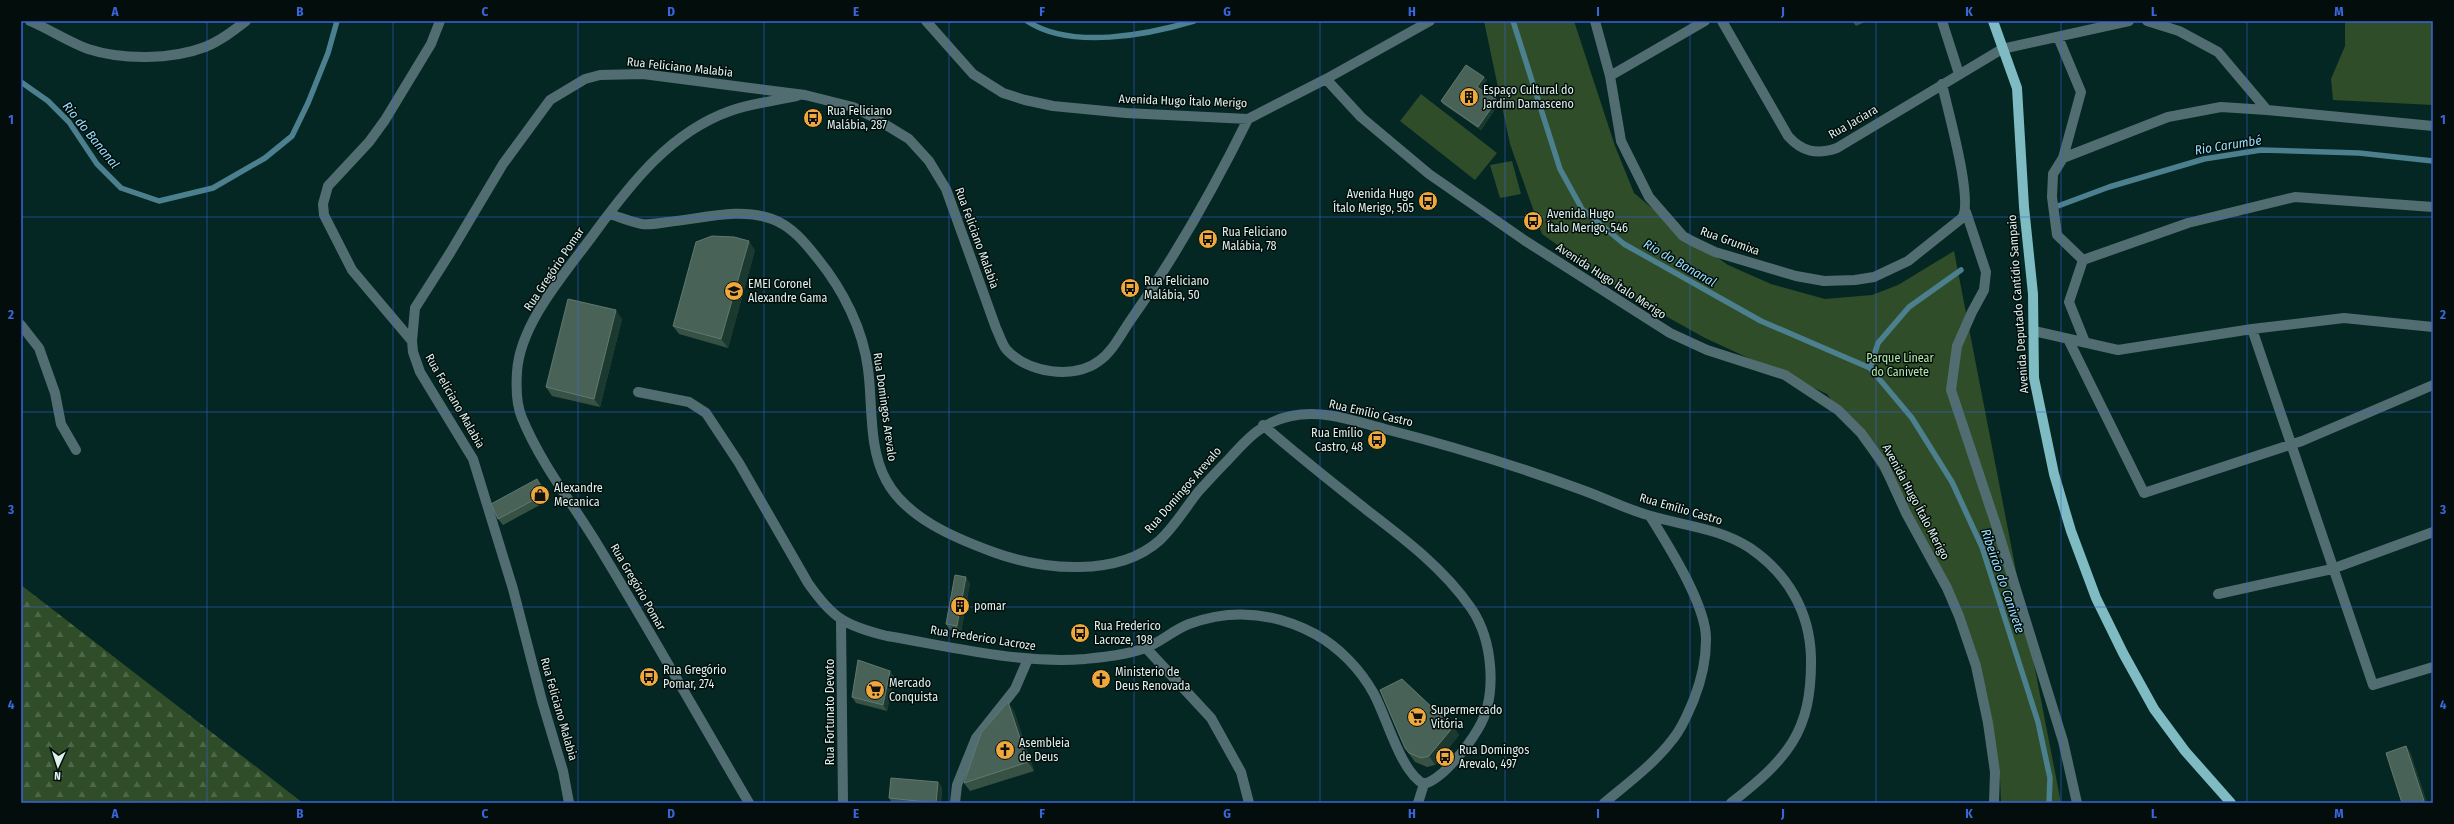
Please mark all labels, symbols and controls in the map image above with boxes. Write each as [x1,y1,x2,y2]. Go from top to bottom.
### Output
text: A [110,4,119,19]
text: B [296,4,304,19]
text: C [482,4,489,19]
text: D [667,4,675,19]
text: E [853,4,859,19]
text: F [1039,4,1045,19]
text: G [1223,4,1231,19]
text: H [1408,4,1416,19]
text: I [1596,4,1600,19]
text: J [1780,4,1785,19]
text: K [1965,4,1973,19]
text: L [2151,4,2157,19]
text: M [2334,4,2344,19]
street label: Rua Feliciano Malabia [626,54,734,80]
place label: Espaço Cultural do Jardim Damasceno [1483,83,1574,111]
building icon: Espaço Cultural do Jardim Damasceno [1458,86,1480,108]
street label: Avenida Hugo Ítalo Merigo [1119,91,1248,110]
water label: Rio do Bananal [60,99,123,172]
street label: Rua Jaciara [1826,102,1880,142]
place label: Rua Feliciano Malábia, 287 [827,104,892,132]
bus stop icon: Rua Feliciano Malábia, 287 [802,107,824,129]
text: 1 [8,112,14,127]
text: 1 [2440,112,2446,127]
water label: Rio Carumbé [2194,132,2262,158]
street label: Rua Feliciano Malabia [952,186,1002,291]
place label: Avenida Hugo Ítalo Merigo, 505 [1333,187,1414,215]
bus stop icon: Avenida Hugo Ítalo Merigo, 505 [1417,190,1439,212]
place label: Avenida Hugo Ítalo Merigo, 546 [1547,207,1628,235]
bus stop icon: Avenida Hugo Ítalo Merigo, 546 [1522,210,1544,232]
street label: Avenida Deputado Cantídio Sampaio [2005,214,2031,394]
street label: Rua Gregório Pomar [521,224,588,313]
street label: Rua Grumixa [1698,224,1762,258]
place label: Rua Feliciano Malábia, 78 [1222,225,1287,253]
bus stop icon: Rua Feliciano Malábia, 78 [1197,228,1219,250]
water label: Rio do Bananal [1641,236,1719,290]
street label: Avenida Hugo Ítalo Merigo [1553,239,1669,322]
place label: Rua Feliciano Malábia, 50 [1144,274,1209,302]
place label: EMEI Coronel Alexandre Gama [748,277,828,305]
bus stop icon: Rua Feliciano Malábia, 50 [1119,277,1141,299]
school or university icon: EMEI Coronel Alexandre Gama [723,280,745,302]
text: 2 [7,307,14,322]
text: 2 [2439,307,2446,322]
street label: Rua Feliciano Malabia [422,351,488,451]
park label: Parque Linear do Canivete [1866,351,1935,379]
street label: Rua Domingos Arevalo [870,352,900,462]
street label: Rua Emílio Castro [1328,397,1414,429]
place label: Rua Emílio Castro, 48 [1311,426,1363,454]
bus stop icon: Rua Emílio Castro, 48 [1366,429,1388,451]
street label: Avenida Hugo Ítalo Merigo [1880,441,1953,562]
street label: Rua Domingos Arevalo [1142,444,1224,536]
place label: Alexandre Mecanica [554,481,603,509]
shop icon: Alexandre Mecanica [529,484,551,506]
street label: Rua Emílio Castro [1638,490,1724,528]
text: 3 [7,502,14,517]
text: 3 [2439,502,2446,517]
water label: Ribeirão do Canivete [1978,527,2028,635]
street label: Rua Gregório Pomar [607,541,669,634]
building icon: pomar [949,595,971,617]
place label: pomar [974,599,1007,613]
place label: Rua Frederico Lacroze, 198 [1094,619,1161,647]
bus stop icon: Rua Frederico Lacroze, 198 [1069,622,1091,644]
street label: Rua Frederico Lacroze [929,623,1037,653]
street label: Rua Feliciano Malabia [538,656,580,762]
street label: Rua Fortunato Devoto [823,659,837,765]
place label: Rua Gregório Pomar, 274 [663,663,726,691]
place label: Ministerio de Deus Renovada [1115,665,1190,693]
bus stop icon: Rua Gregório Pomar, 274 [638,666,660,688]
church icon: Ministerio de Deus Renovada [1090,668,1112,690]
place label: Mercado Conquista [889,676,938,704]
supermarket icon: Mercado Conquista [864,679,886,701]
text: 4 [8,697,15,712]
text: 4 [2440,697,2447,712]
place label: Supermercado Vitória [1431,703,1502,731]
supermarket icon: Supermercado Vitória [1406,706,1428,728]
place label: Asembleia de Deus [1019,736,1070,764]
church icon: Asembleia de Deus [994,739,1016,761]
place label: Rua Domingos Arevalo, 497 [1459,743,1529,771]
north arrow [38,746,78,786]
bus stop icon: Rua Domingos Arevalo, 497 [1434,746,1456,768]
text: N [54,769,61,782]
text: A [110,806,119,821]
text: B [296,806,304,821]
text: C [482,806,489,821]
text: D [667,806,675,821]
text: E [853,806,859,821]
text: F [1039,806,1045,821]
text: G [1223,806,1231,821]
text: H [1408,806,1416,821]
text: I [1596,806,1600,821]
text: J [1780,806,1785,821]
text: K [1965,806,1973,821]
text: L [2151,806,2157,821]
text: M [2334,806,2344,821]

